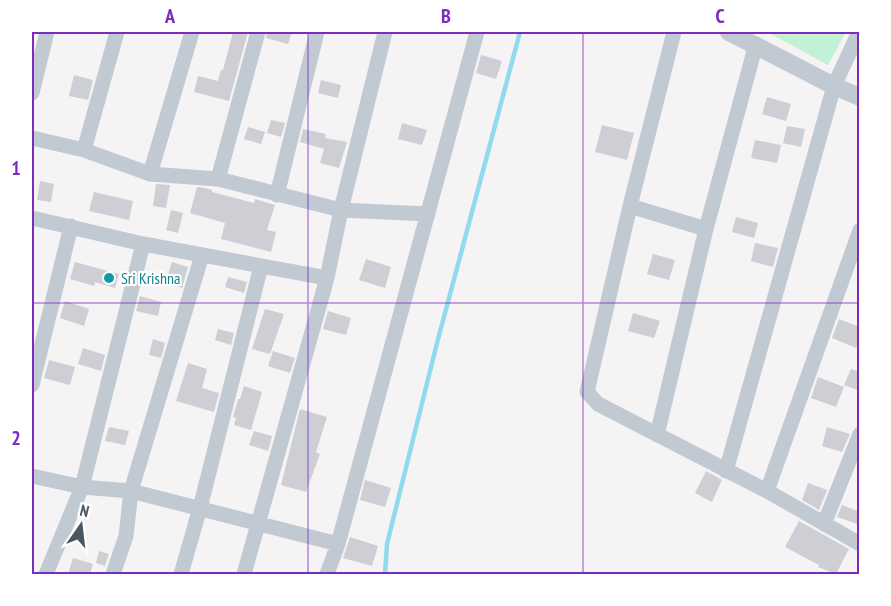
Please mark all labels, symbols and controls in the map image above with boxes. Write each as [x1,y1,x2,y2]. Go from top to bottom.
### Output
text: A [164,3,176,29]
text: B [441,3,451,29]
text: C [715,3,725,29]
text: 1 [11,155,21,181]
place label: Sri Krishna [121,268,180,288]
marker: Sri Krishna [102,271,116,285]
text: 2 [11,425,21,451]
north arrow [51,495,111,555]
text: N [78,500,91,521]

